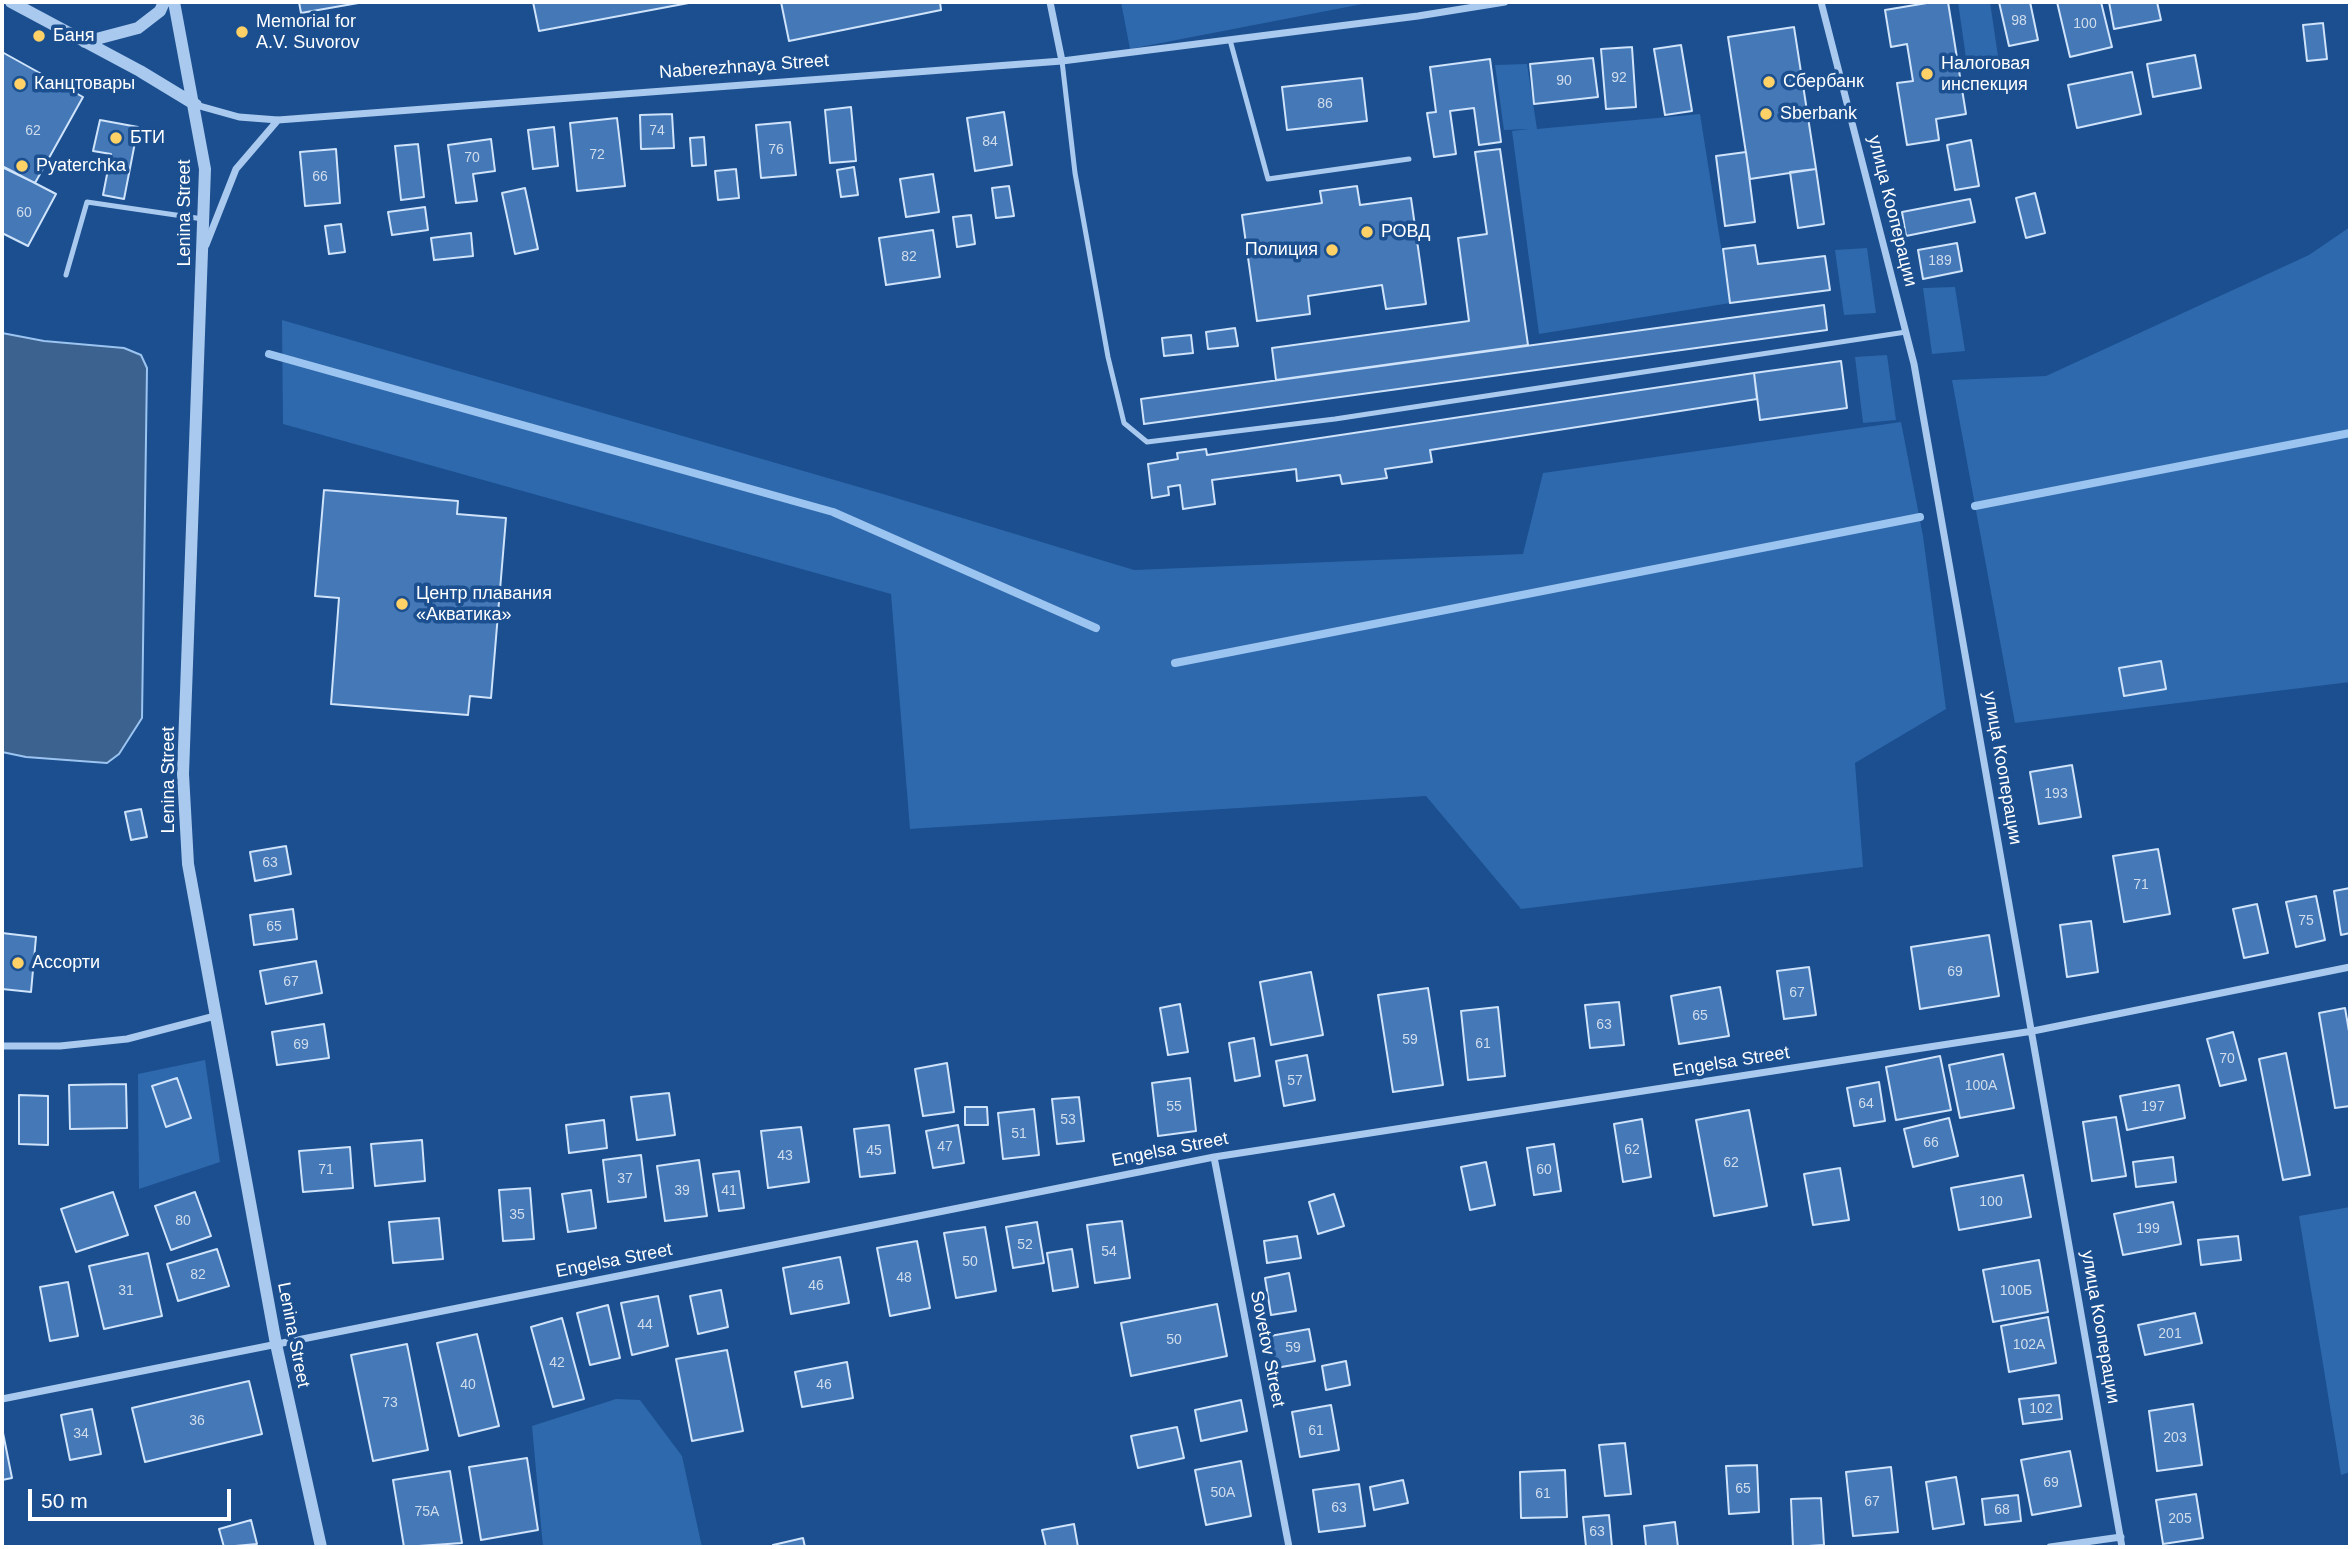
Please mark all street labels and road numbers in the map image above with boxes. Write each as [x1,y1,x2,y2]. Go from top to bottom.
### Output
street label: Naberezhnaya Street [658,50,830,84]
street label: улица Кооперации [1863,133,1921,289]
street label: Lenina Street [174,159,196,267]
street label: улица Кооперации [1978,690,2026,846]
street label: Lenina Street [158,726,180,834]
street label: Engelsa Street [1671,1042,1791,1082]
street label: Engelsa Street [1110,1128,1230,1172]
street label: Engelsa Street [554,1239,674,1283]
street label: улица Кооперации [2076,1249,2124,1405]
street label: Lenina Street [272,1280,314,1390]
street label: Sovetov Street [1245,1289,1289,1409]

